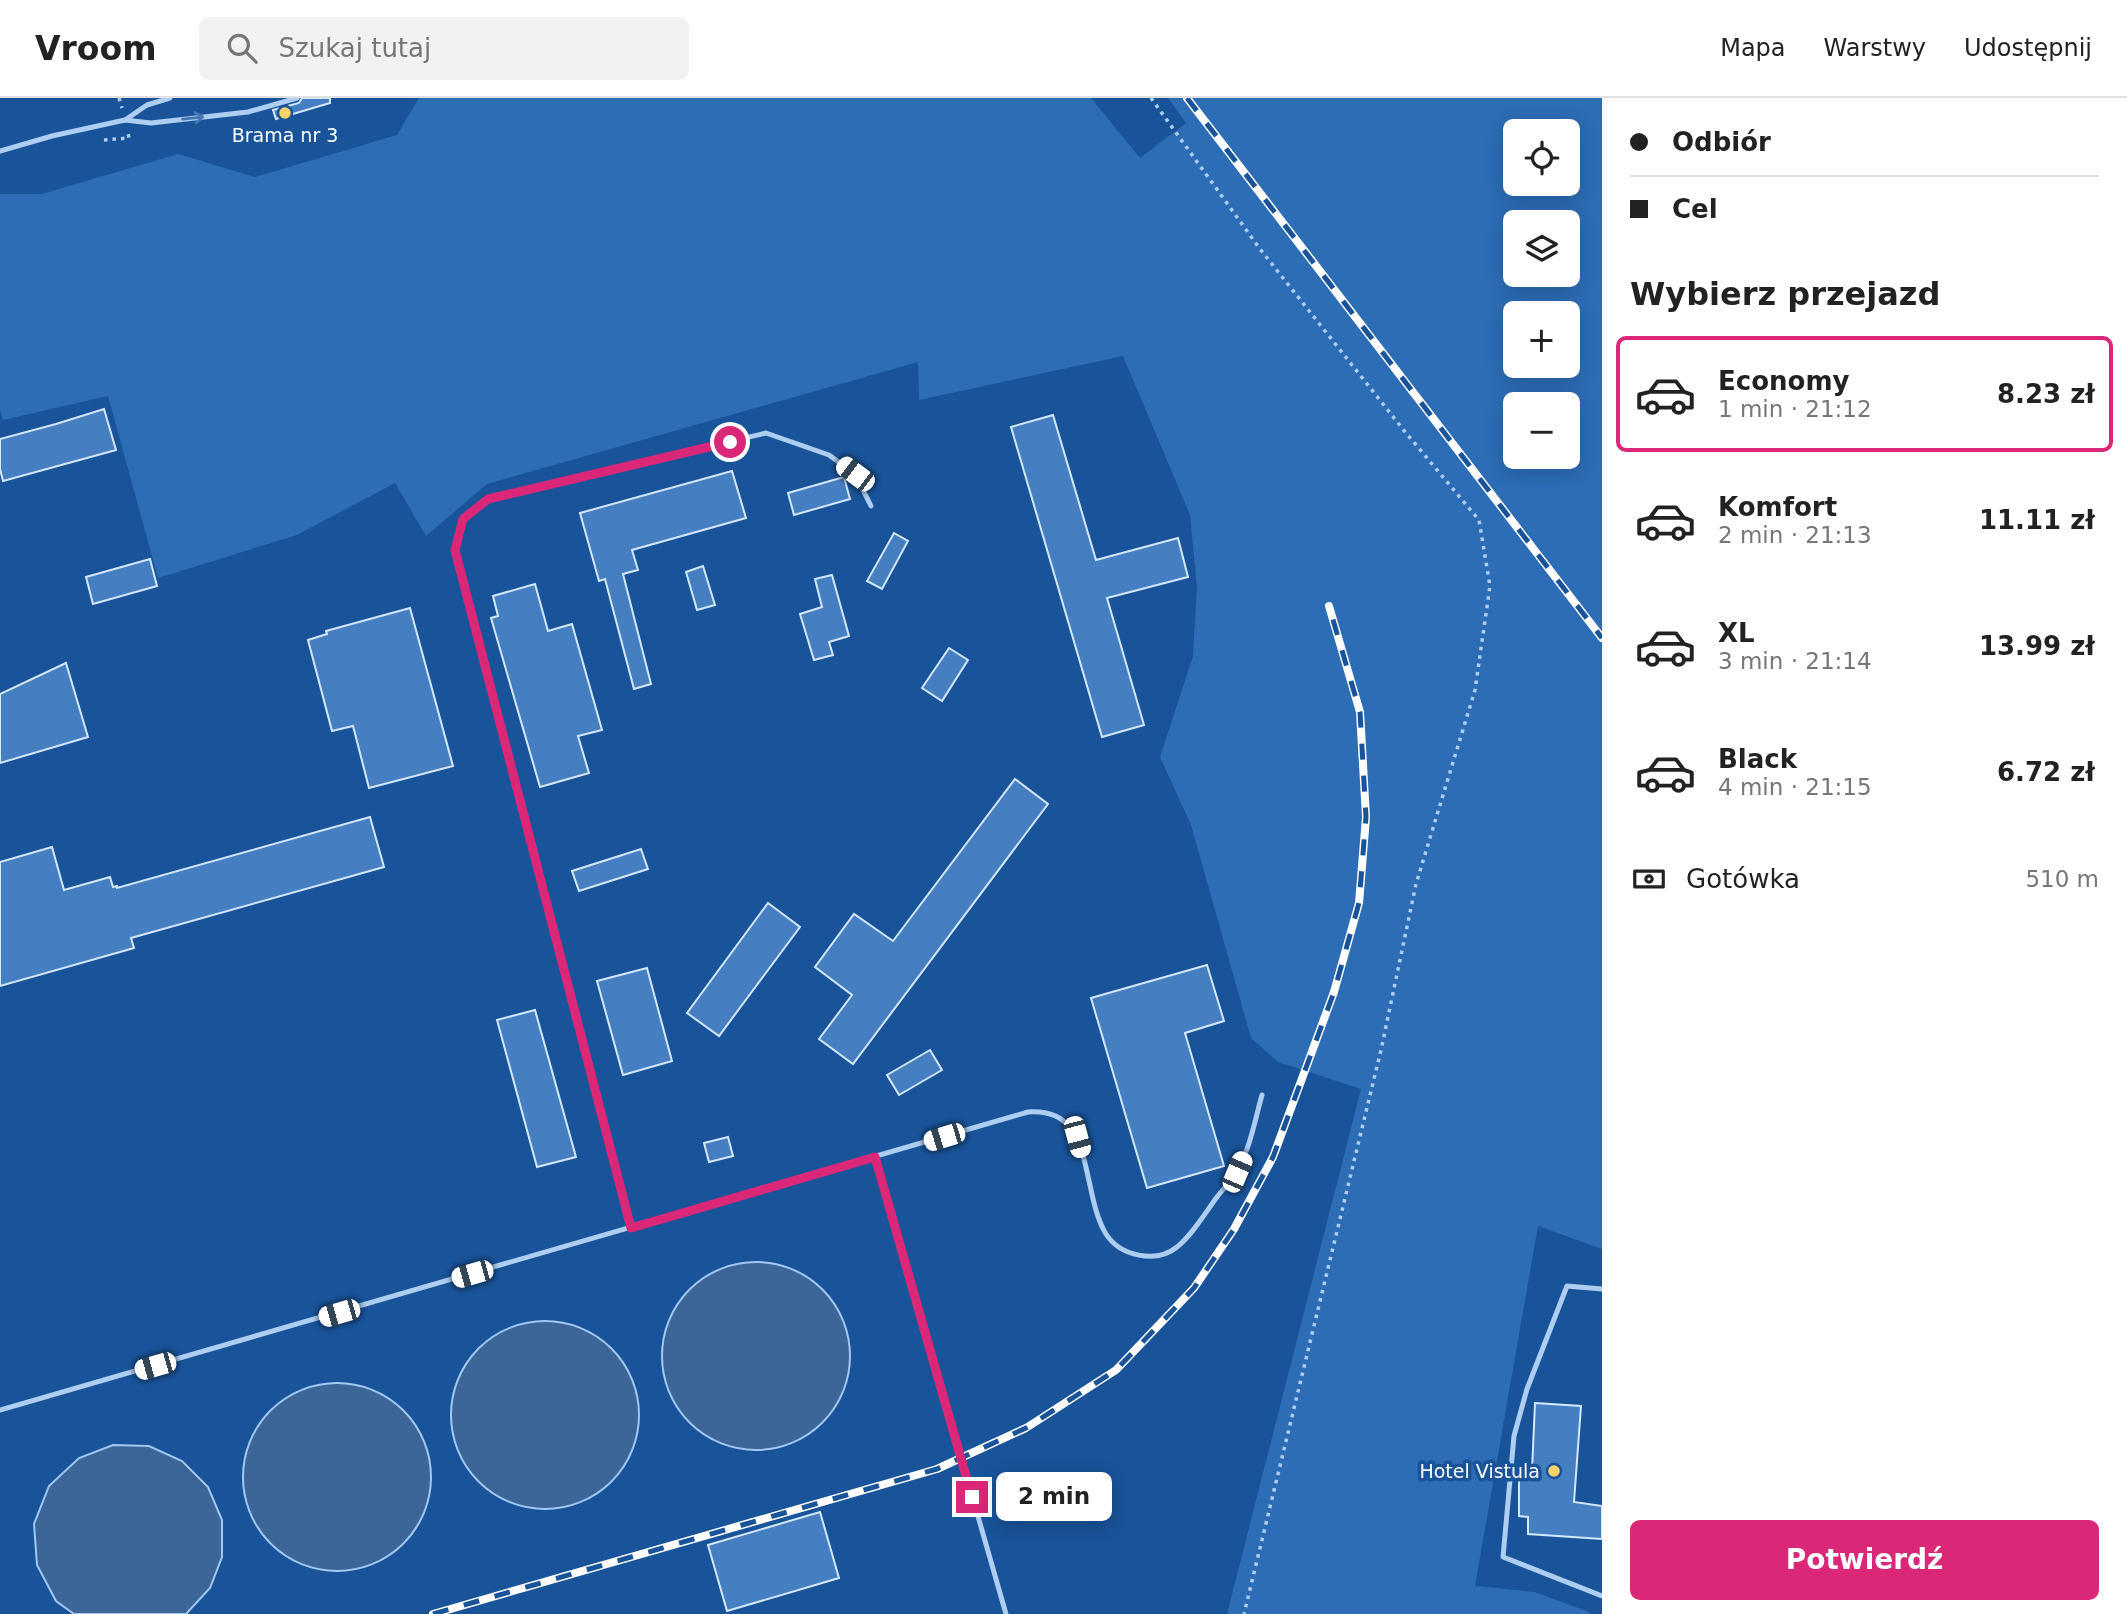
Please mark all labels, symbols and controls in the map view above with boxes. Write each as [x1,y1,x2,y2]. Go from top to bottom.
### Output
search box [199,17,689,80]
text: Vroom [35,29,157,68]
icon: search [223,29,261,67]
text: Szukaj tutaj [279,33,431,63]
text: Mapa [1720,34,1786,62]
text: Warstwy [1824,34,1926,62]
text: Udostępnij [1964,34,2092,62]
marker: Brama nr 3 [277,105,293,121]
one-way arrow [181,112,204,125]
map controls [1503,119,1580,469]
button: locate [1503,119,1580,196]
place label: Brama nr 3 [232,124,338,146]
text: Odbiór [1672,127,1771,157]
text: Cel [1672,194,1718,224]
button: layers [1503,210,1580,287]
text: Wybierz przejazd [1630,275,1940,313]
button: + [1503,301,1580,378]
icon: car [1634,363,1697,426]
text: Economy [1718,366,1849,396]
text: 8.23 zł [1997,379,2095,409]
button: − [1503,392,1580,469]
text: 1 min · 21:12 [1718,396,1872,422]
route start [714,426,746,458]
car [832,453,879,495]
icon: car [1634,489,1697,552]
text: Komfort [1718,492,1837,522]
text: 11.11 zł [1979,505,2095,535]
text: 2 min · 21:13 [1718,522,1872,548]
icon: car [1634,615,1697,678]
text: XL [1718,618,1755,648]
text: 13.99 zł [1979,631,2095,661]
text: 3 min · 21:14 [1718,648,1872,674]
icon: car [1634,741,1697,804]
text: Black [1718,744,1797,774]
text: 6.72 zł [1997,757,2095,787]
text: 4 min · 21:15 [1718,774,1872,800]
icon: cash [1630,860,1668,898]
text: Gotówka [1686,864,1800,894]
text: 510 m [2025,866,2099,892]
car [1062,1114,1093,1160]
car [921,1121,968,1153]
car [1220,1149,1255,1195]
car [449,1258,496,1290]
car [316,1297,363,1329]
car [132,1350,179,1382]
place label: Hotel Vistula [1419,1460,1540,1482]
marker: Hotel Vistula [1546,1463,1562,1479]
callout: 2 min [996,1472,1112,1522]
route end [956,1481,988,1513]
text: 2 min [1018,1483,1090,1509]
button: Potwierdź [1630,1520,2099,1600]

